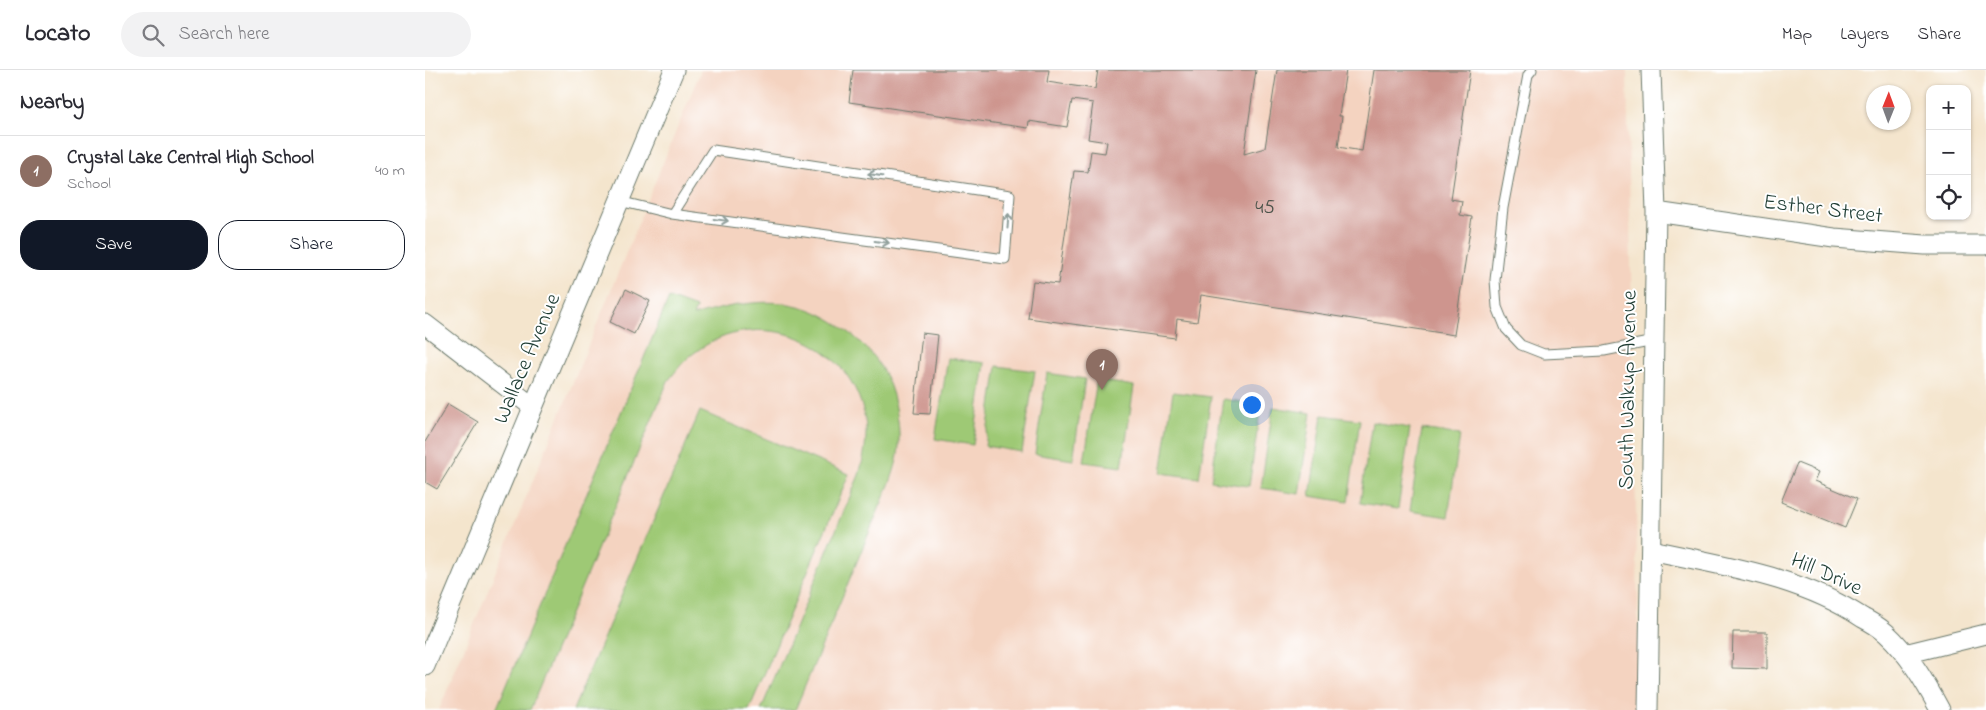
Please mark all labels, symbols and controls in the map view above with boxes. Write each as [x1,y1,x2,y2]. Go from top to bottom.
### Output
search box [121,12,471,57]
text: Locato [25,17,91,52]
icon: search [139,21,167,49]
text: Search here [179,21,270,48]
text: Map [1782,22,1812,48]
text: Layers [1840,22,1890,48]
text: Share [1918,22,1961,48]
north arrow [1866,85,1911,130]
map controls [1926,85,1971,220]
button: + [1926,85,1971,130]
text: Nearby [20,88,84,118]
button: − [1926,130,1971,175]
text: Crystal Lake Central High School [67,145,314,172]
text: 1 [33,159,39,183]
text: 40 m [375,159,405,183]
one-way arrow [867,169,883,179]
text: School [67,172,111,196]
button: locate [1926,175,1971,220]
street label: Esther Street [1761,187,1885,233]
house number: 45 [1255,194,1275,223]
one-way arrow [1003,213,1013,229]
one-way arrow [712,216,728,226]
button: Save [20,220,208,270]
button: Share [218,220,405,270]
one-way arrow [873,237,889,247]
street label: Wallace Avenue [486,289,570,429]
street label: South Walkup Avenue [1611,290,1647,490]
pin: 1 [1086,349,1118,390]
your location [1239,392,1265,418]
street label: Hill Drive [1785,545,1867,605]

